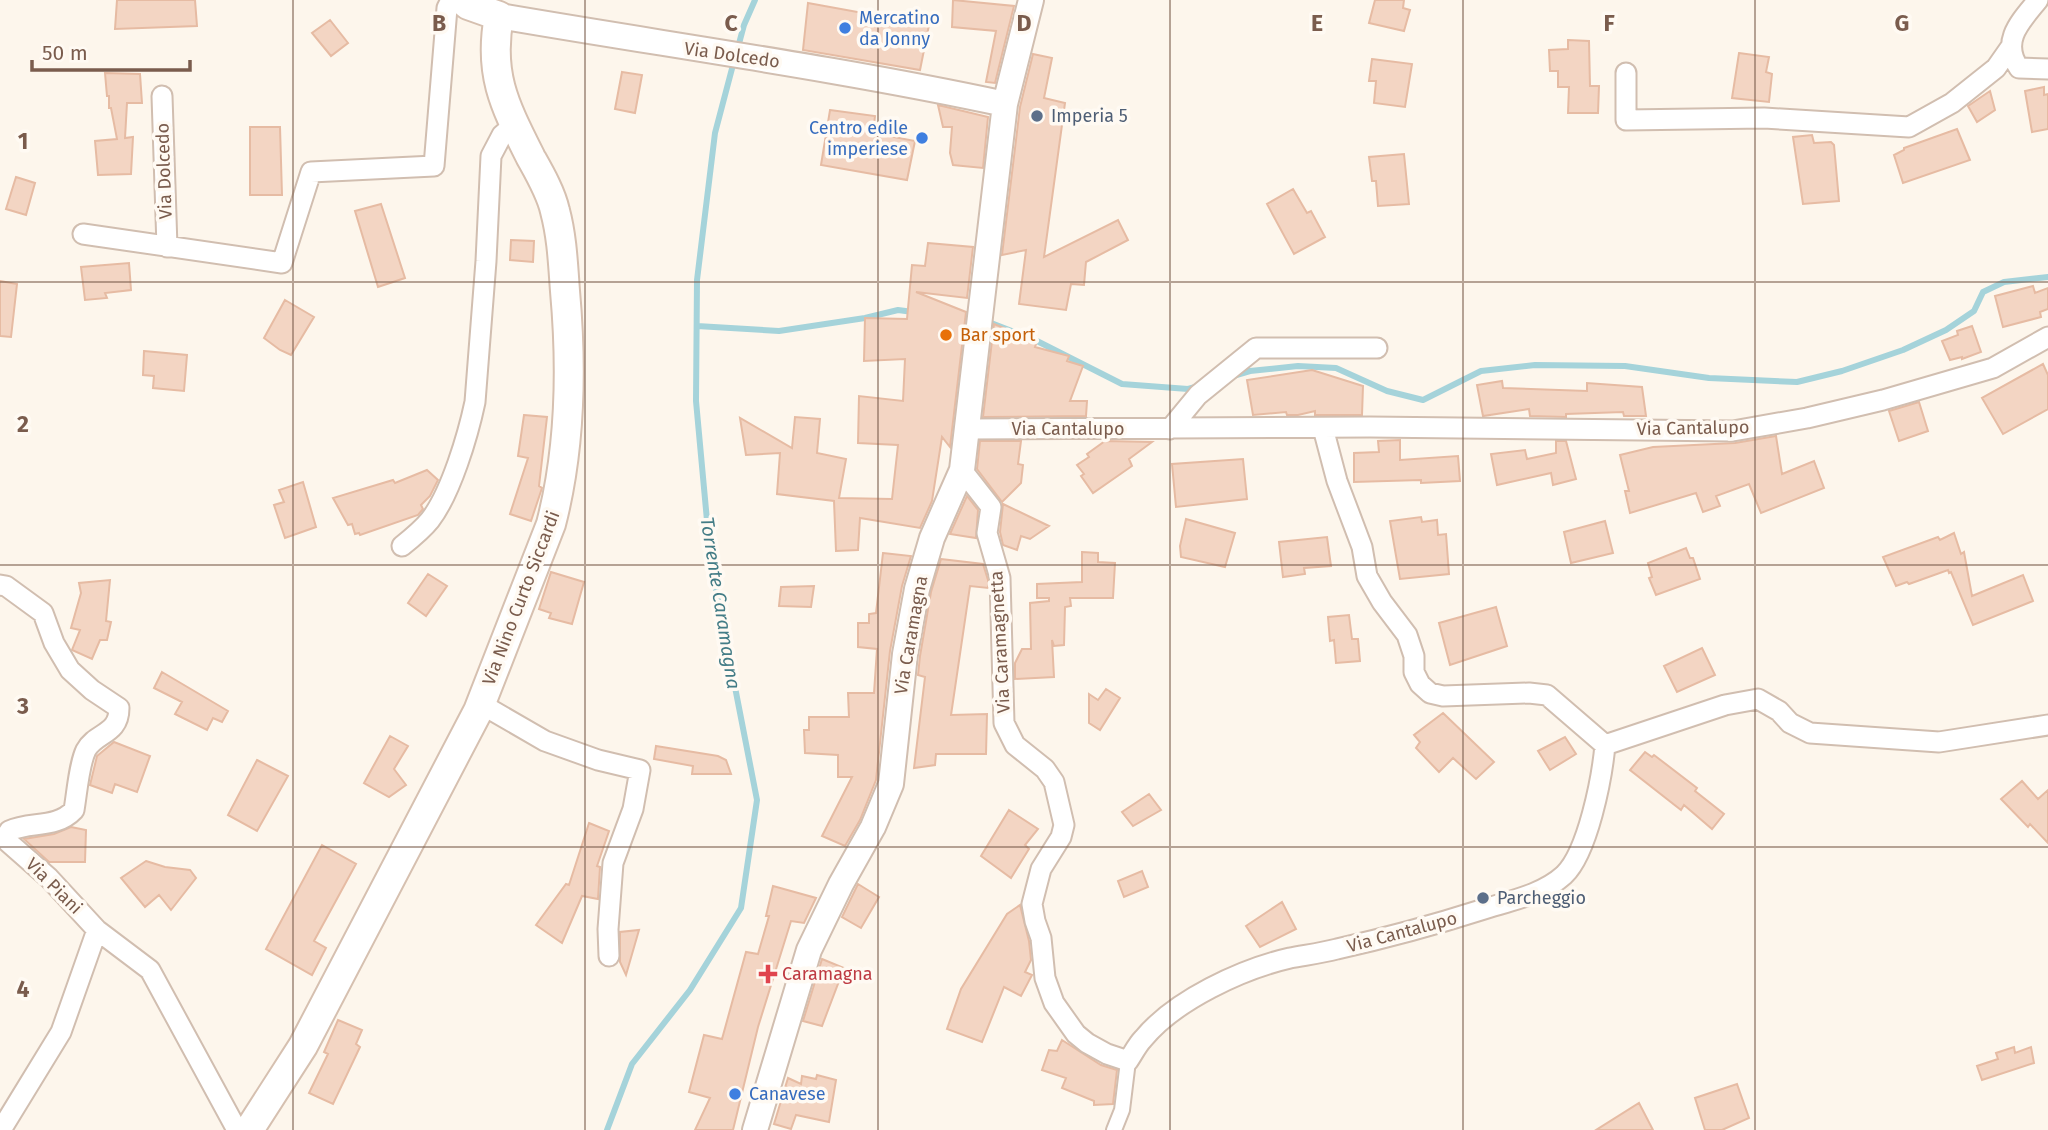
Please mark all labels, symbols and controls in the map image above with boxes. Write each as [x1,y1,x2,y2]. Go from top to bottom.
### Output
place label: Mercatino da Jonny [859,7,940,50]
text: B [432,9,446,37]
text: C [724,9,738,37]
text: D [1017,9,1032,37]
text: E [1311,9,1323,37]
text: F [1603,9,1615,37]
text: G [1895,9,1909,37]
marker: Mercatino da Jonny [837,20,853,36]
scale bar [32,28,189,72]
street label: Via Dolcedo [683,37,781,73]
text: 50 m [42,40,88,66]
place label: Imperia 5 [1051,105,1128,127]
marker: Imperia 5 [1029,108,1045,124]
place label: Centro edile imperiese [809,117,908,160]
street label: Via Dolcedo [151,123,177,219]
text: 1 [18,127,28,155]
marker: Centro edile imperiese [914,130,930,146]
place label: Bar sport [960,324,1036,346]
marker: Bar sport [938,327,954,343]
text: 2 [17,410,29,438]
street label: Via Cantalupo [1636,416,1750,440]
street label: Via Cantalupo [1012,418,1124,440]
street label: Via Nino Curto Siccardi [478,508,564,688]
water label: Torrente Caramagna [696,515,745,691]
street label: Via Caramagnetta [985,570,1015,714]
street label: Via Caramagna [890,574,932,696]
text: 3 [16,692,29,720]
street label: Via Piani [21,853,87,919]
place label: Parcheggio [1497,887,1586,909]
marker: Parcheggio [1475,890,1491,906]
street label: Via Cantalupo [1345,907,1459,957]
place label: Caramagna [782,963,873,985]
marker: Caramagna [760,966,776,982]
text: 4 [17,975,30,1003]
place label: Canavese [749,1083,826,1105]
marker: Canavese [727,1086,743,1102]

